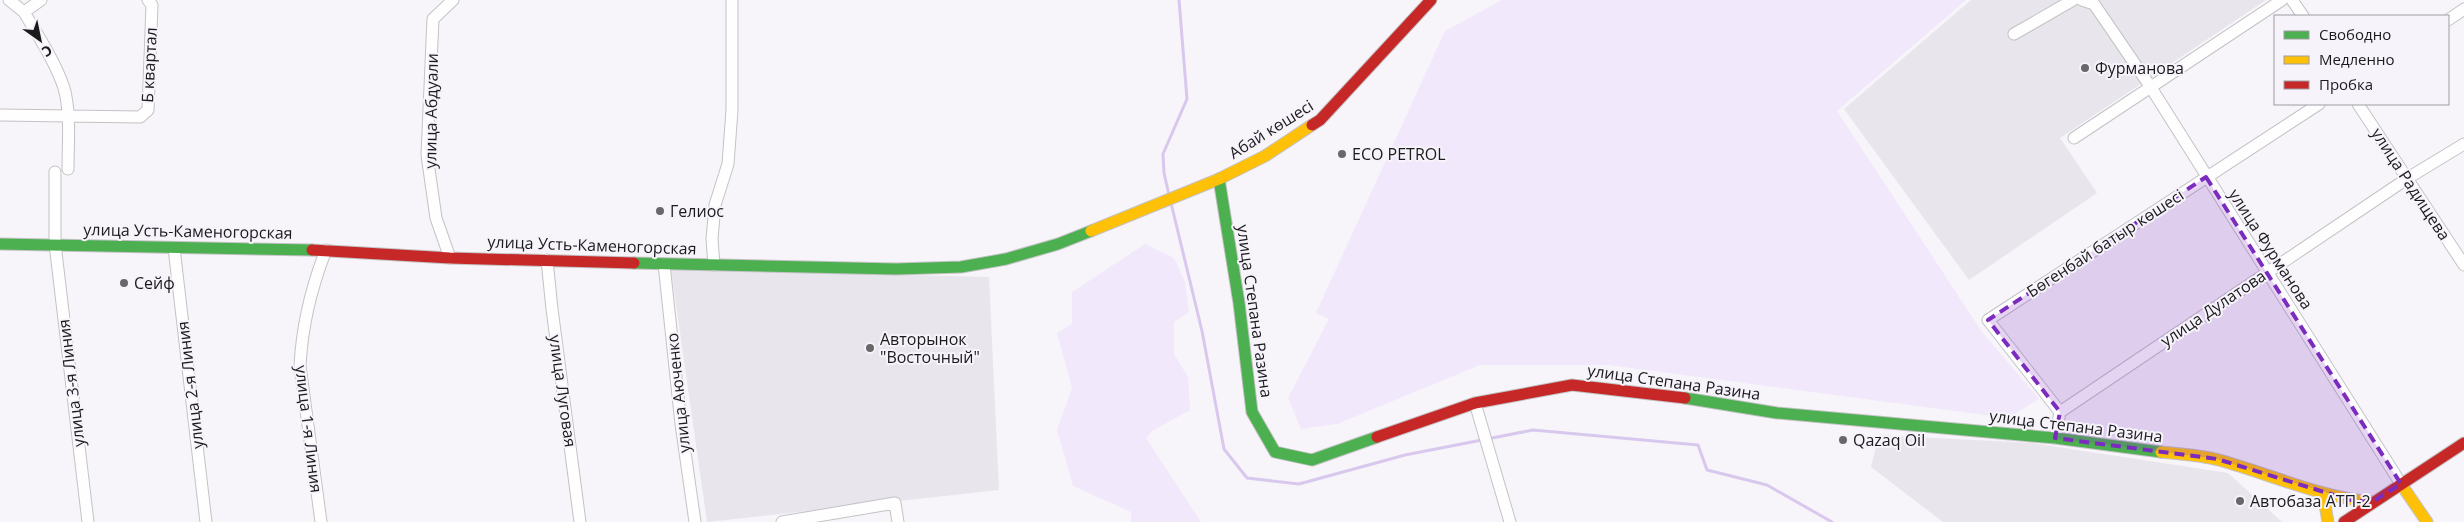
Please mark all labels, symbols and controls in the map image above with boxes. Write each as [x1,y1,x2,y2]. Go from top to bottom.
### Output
north arrow [15,15,65,65]
legend [2274,15,2449,105]
text: Свободно [2319,24,2391,44]
street label: Б квартал [136,27,162,103]
text: С [38,41,56,62]
text: Медленно [2319,49,2395,69]
street label: улица Абдуали [419,53,443,169]
place label: Фурманова [2095,57,2184,79]
marker: Фурманова [2079,62,2091,74]
text: Пробка [2319,74,2373,94]
street label: Абай көшесі [1225,94,1317,164]
street label: улица Радищева [2366,124,2456,244]
place label: ECO PETROL [1352,143,1446,165]
marker: ECO PETROL [1336,148,1348,160]
street label: Бөгенбай батыр көшесі [2022,184,2188,302]
street label: улица Фурманова [2224,185,2318,313]
place label: Гелиос [670,200,724,222]
marker: Гелиос [654,205,666,217]
street label: улица Усть-Каменогорская [83,218,293,244]
street label: улица Степана Разина [1232,223,1278,399]
street label: улица Усть-Каменогорская [487,230,697,260]
street label: улица Дулатова [2156,265,2270,351]
place label: Сейф [134,272,175,294]
marker: Сейф [118,277,130,289]
street label: улица 3-я Линия [52,318,90,448]
street label: улица 2-я Линия [171,320,209,450]
place label: Авторынок "Восточный" [880,328,980,368]
street label: улица Аюченко [661,332,695,454]
street label: улица Луговая [544,333,582,449]
marker: Авторынок "Восточный" [864,342,876,354]
street label: улица Степана Разина [1586,359,1762,405]
street label: улица 1-я Линия [290,364,328,494]
street label: улица Степана Разина [1988,404,2164,448]
place label: Qazaq Oil [1853,429,1925,451]
marker: Qazaq Oil [1837,434,1849,446]
place label: Автобаза АТП-2 [2250,490,2371,512]
marker: Автобаза АТП-2 [2234,495,2246,507]

